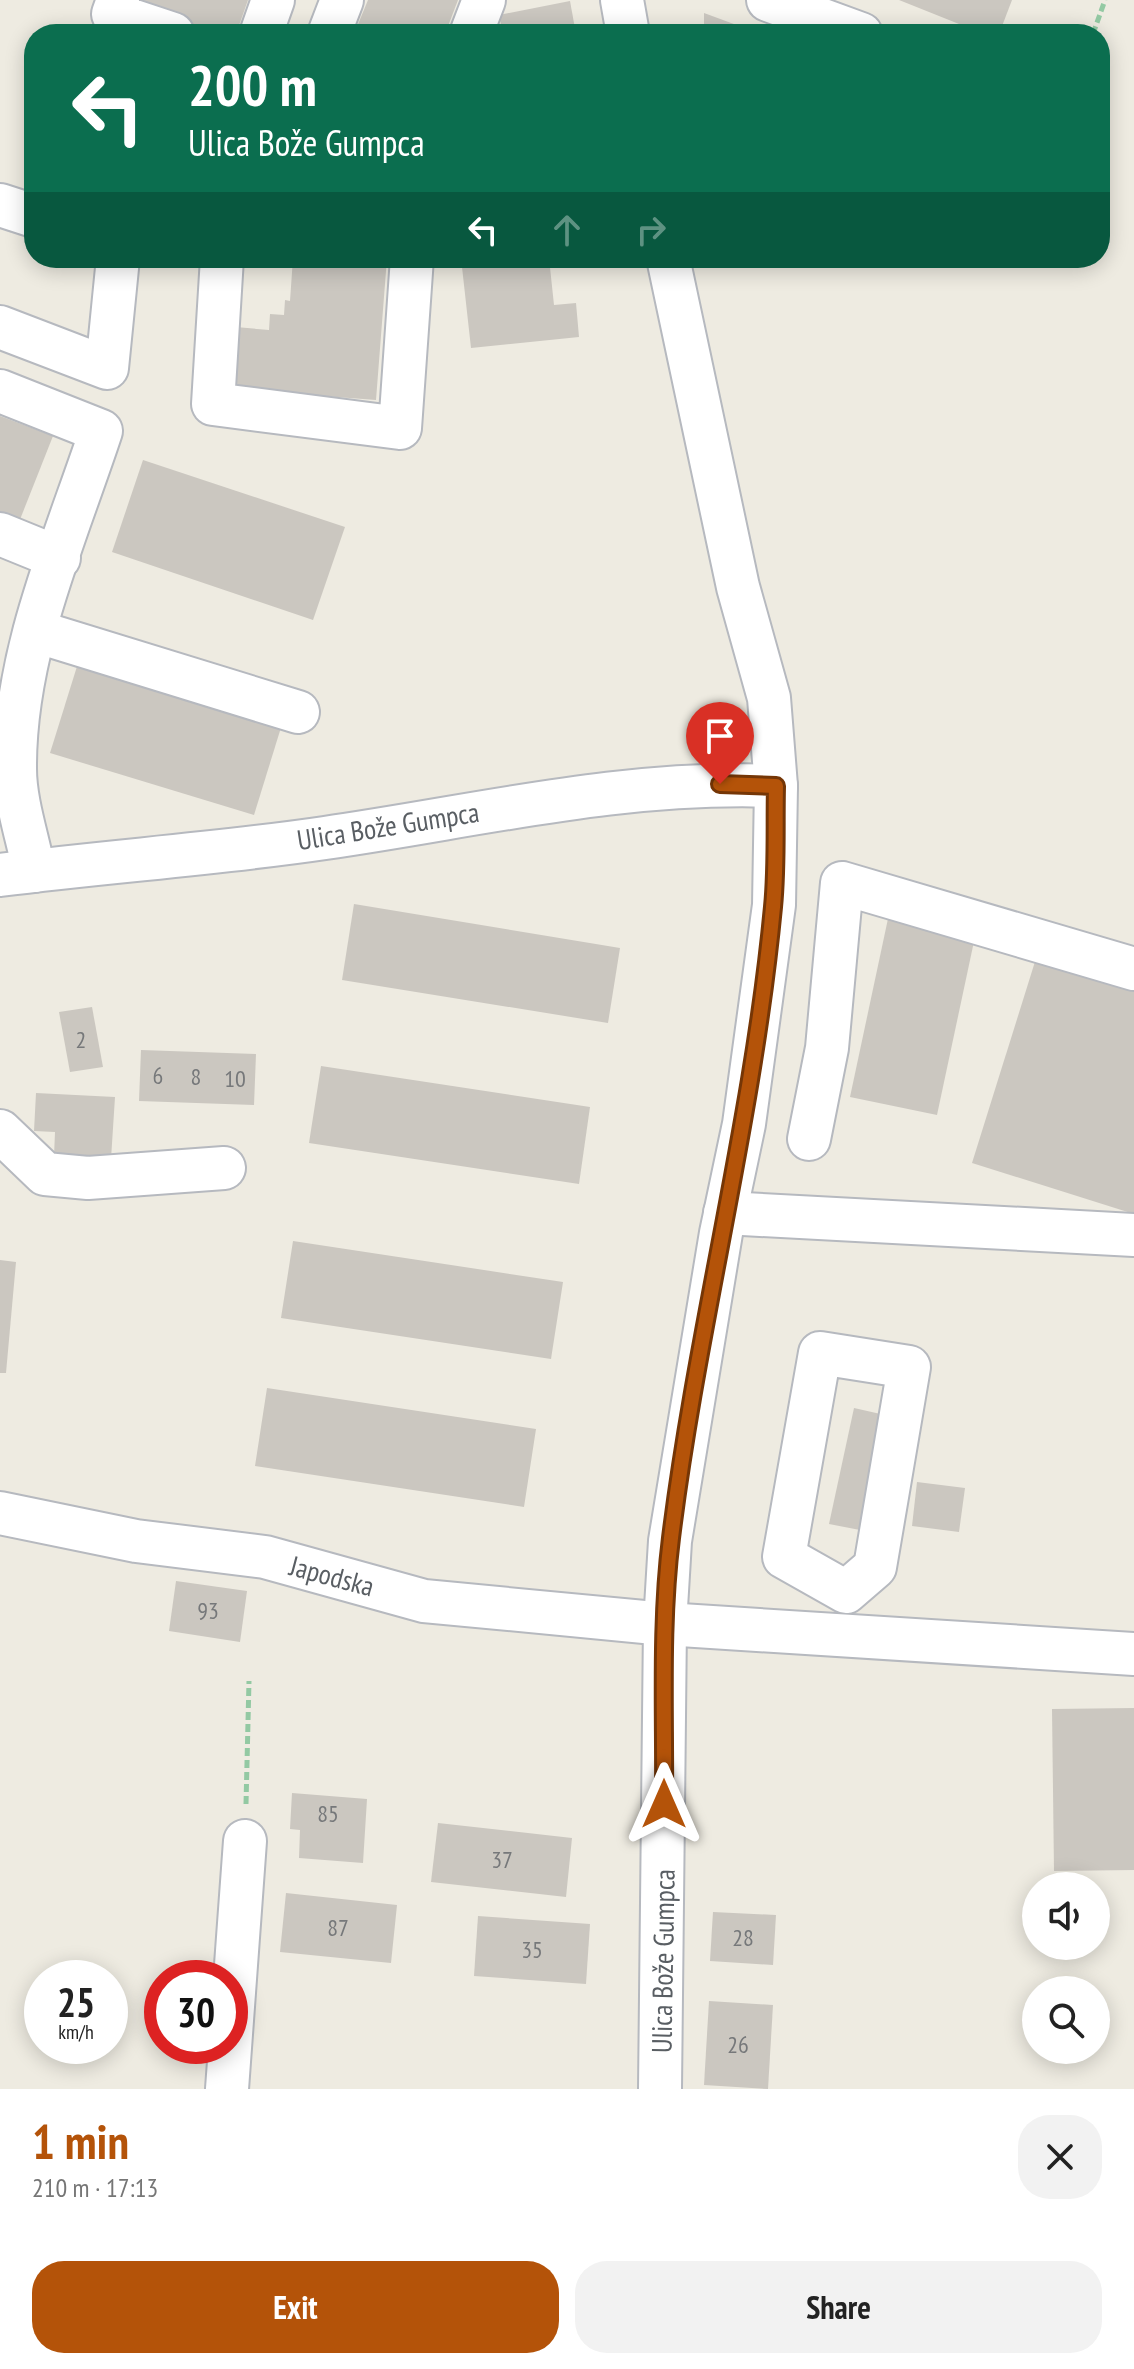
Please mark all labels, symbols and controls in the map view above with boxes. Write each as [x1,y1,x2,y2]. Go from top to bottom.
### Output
text: 200 m [188,49,317,121]
icon: left [56,56,160,160]
text: Ulica Bože Gumpca [188,119,425,166]
icon: left [461,208,505,252]
icon: ahead [545,208,589,252]
icon: right [629,208,673,252]
pin [686,702,754,784]
icon: arrive [698,714,742,758]
street label: Ulica Bože Gumpca [294,793,482,858]
house number: 2 [76,1024,86,1055]
house number: 6 [153,1060,163,1091]
house number: 8 [191,1061,201,1092]
house number: 10 [224,1063,246,1094]
street label: Japodska [285,1546,378,1605]
house number: 93 [197,1595,219,1626]
position arrow [622,1762,706,1846]
house number: 85 [317,1798,339,1829]
house number: 37 [491,1844,513,1875]
street label: Ulica Bože Gumpca [642,1869,683,2053]
map controls [1022,1872,1110,2064]
button: sound [1022,1872,1110,1960]
house number: 87 [327,1912,349,1943]
house number: 28 [732,1922,754,1953]
house number: 35 [521,1934,543,1965]
speed limit sign: 30 [144,1960,248,2064]
text: 25 [57,1976,95,2028]
button: search [1022,1976,1110,2064]
text: km/h [58,2019,94,2045]
house number: 26 [727,2029,749,2060]
text: 1 min [32,2110,129,2172]
button: close [1018,2115,1102,2199]
text: 210 m · 17:13 [32,2171,158,2204]
button: Exit [32,2261,559,2353]
button: Share [575,2261,1102,2353]

